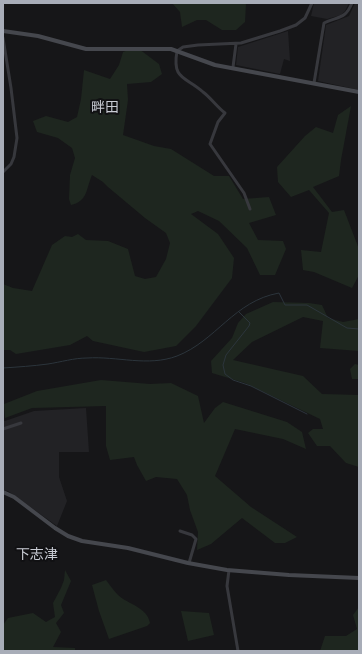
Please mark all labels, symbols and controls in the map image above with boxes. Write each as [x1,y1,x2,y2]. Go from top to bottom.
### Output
district label: 畔田 [91,101,119,117]
district label: 下志津 [16,548,58,564]

